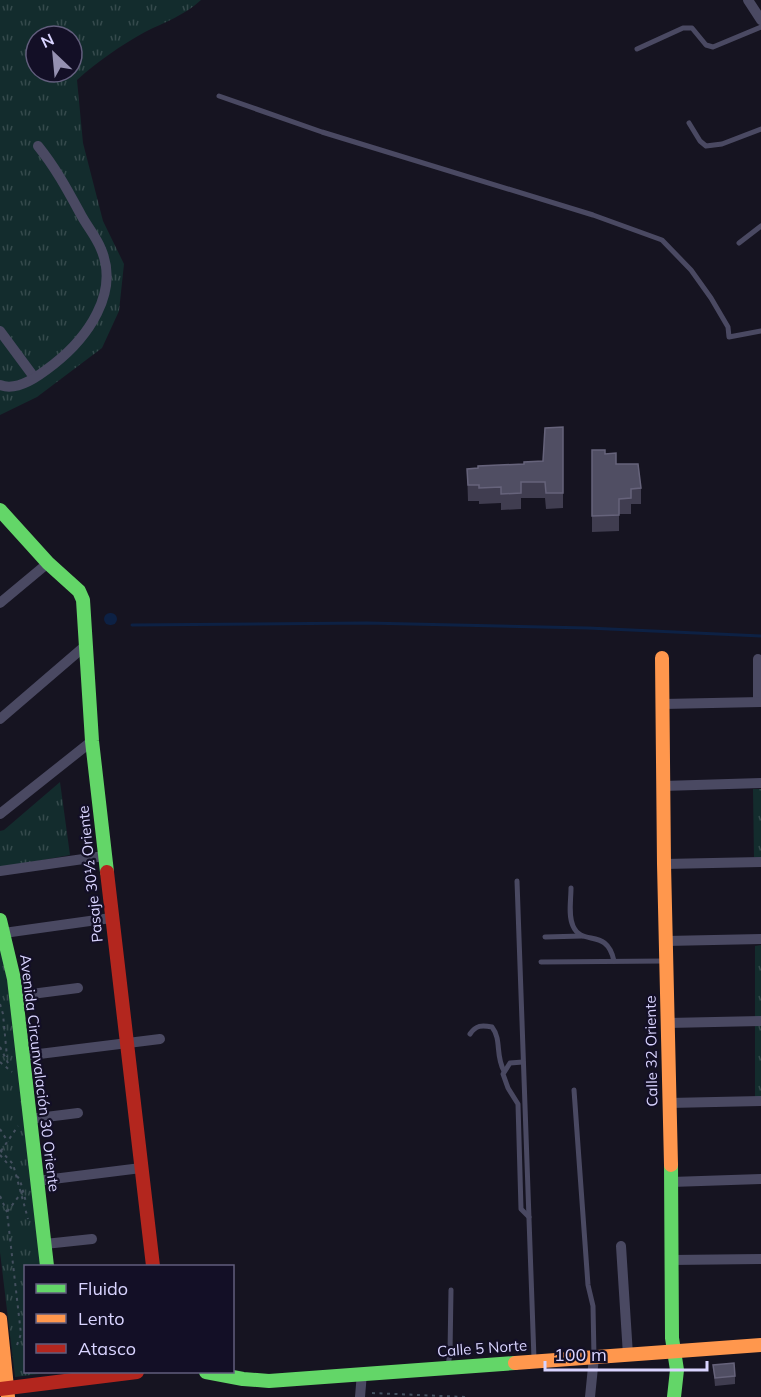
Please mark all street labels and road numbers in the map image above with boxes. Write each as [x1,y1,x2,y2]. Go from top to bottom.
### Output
street label: Pasaje 30½ Oriente [73,805,107,943]
street label: Avenida Circunvalación 30 Oriente [16,953,64,1193]
street label: Calle 32 Oriente [641,995,661,1107]
street label: Calle 5 Norte [436,1335,528,1361]

